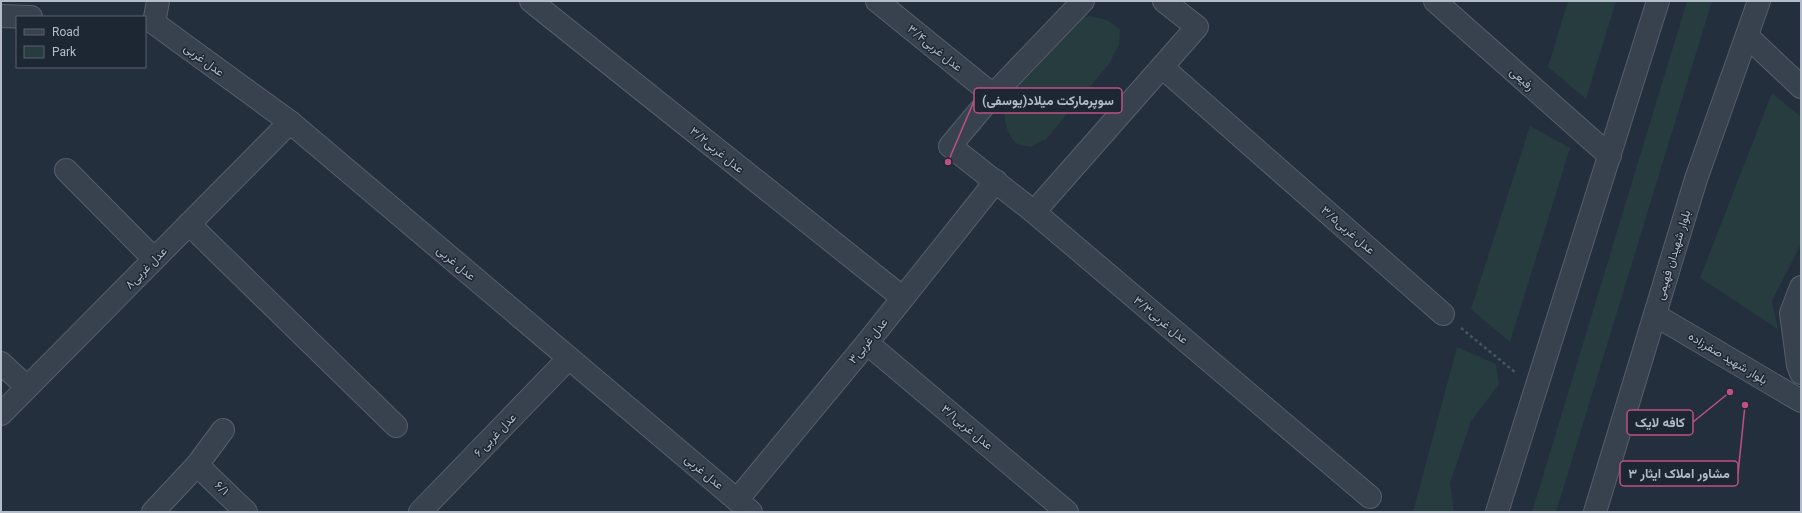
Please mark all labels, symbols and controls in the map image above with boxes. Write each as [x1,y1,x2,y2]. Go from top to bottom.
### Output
legend [16,16,146,68]
street label: عدل غربی۳/۴ [904,22,965,75]
text: Road [52,25,80,39]
street label: عدل غربی [181,41,227,80]
text: Park [52,45,77,59]
street label: رفیعی [1506,65,1537,94]
callout: سوپرمارکت میلاد(یوسفی) [974,88,1122,113]
text: سوپرمارکت میلاد(یوسفی) [982,93,1114,110]
street label: عدل غربی۳/۲ [687,124,747,177]
street label: عدل غربی۳/۵ [1318,203,1378,258]
street label: بلوار شهیدان فهیمی [1653,208,1694,302]
street label: عدل غربی [433,243,478,284]
street label: عدل غربی۸ [122,244,171,293]
street label: عدل غربی۳/۳ [1130,293,1191,348]
street label: عدل غربی۳ [845,316,891,367]
street label: بلوار شهید صفرزاده [1685,329,1770,388]
street label: عدل غربی۳/۱ [938,401,996,453]
street label: عدل غربی ۶ [471,410,520,460]
callout: کافه لایک [1627,410,1693,435]
text: کافه لایک [1635,415,1685,430]
street label: عدل غربی [681,452,726,493]
callout: مشاور املاک ایثار ۳ [1620,461,1738,486]
text: مشاور املاک ایثار ۳ [1628,466,1730,482]
street label: ۶/۱ [212,478,232,498]

